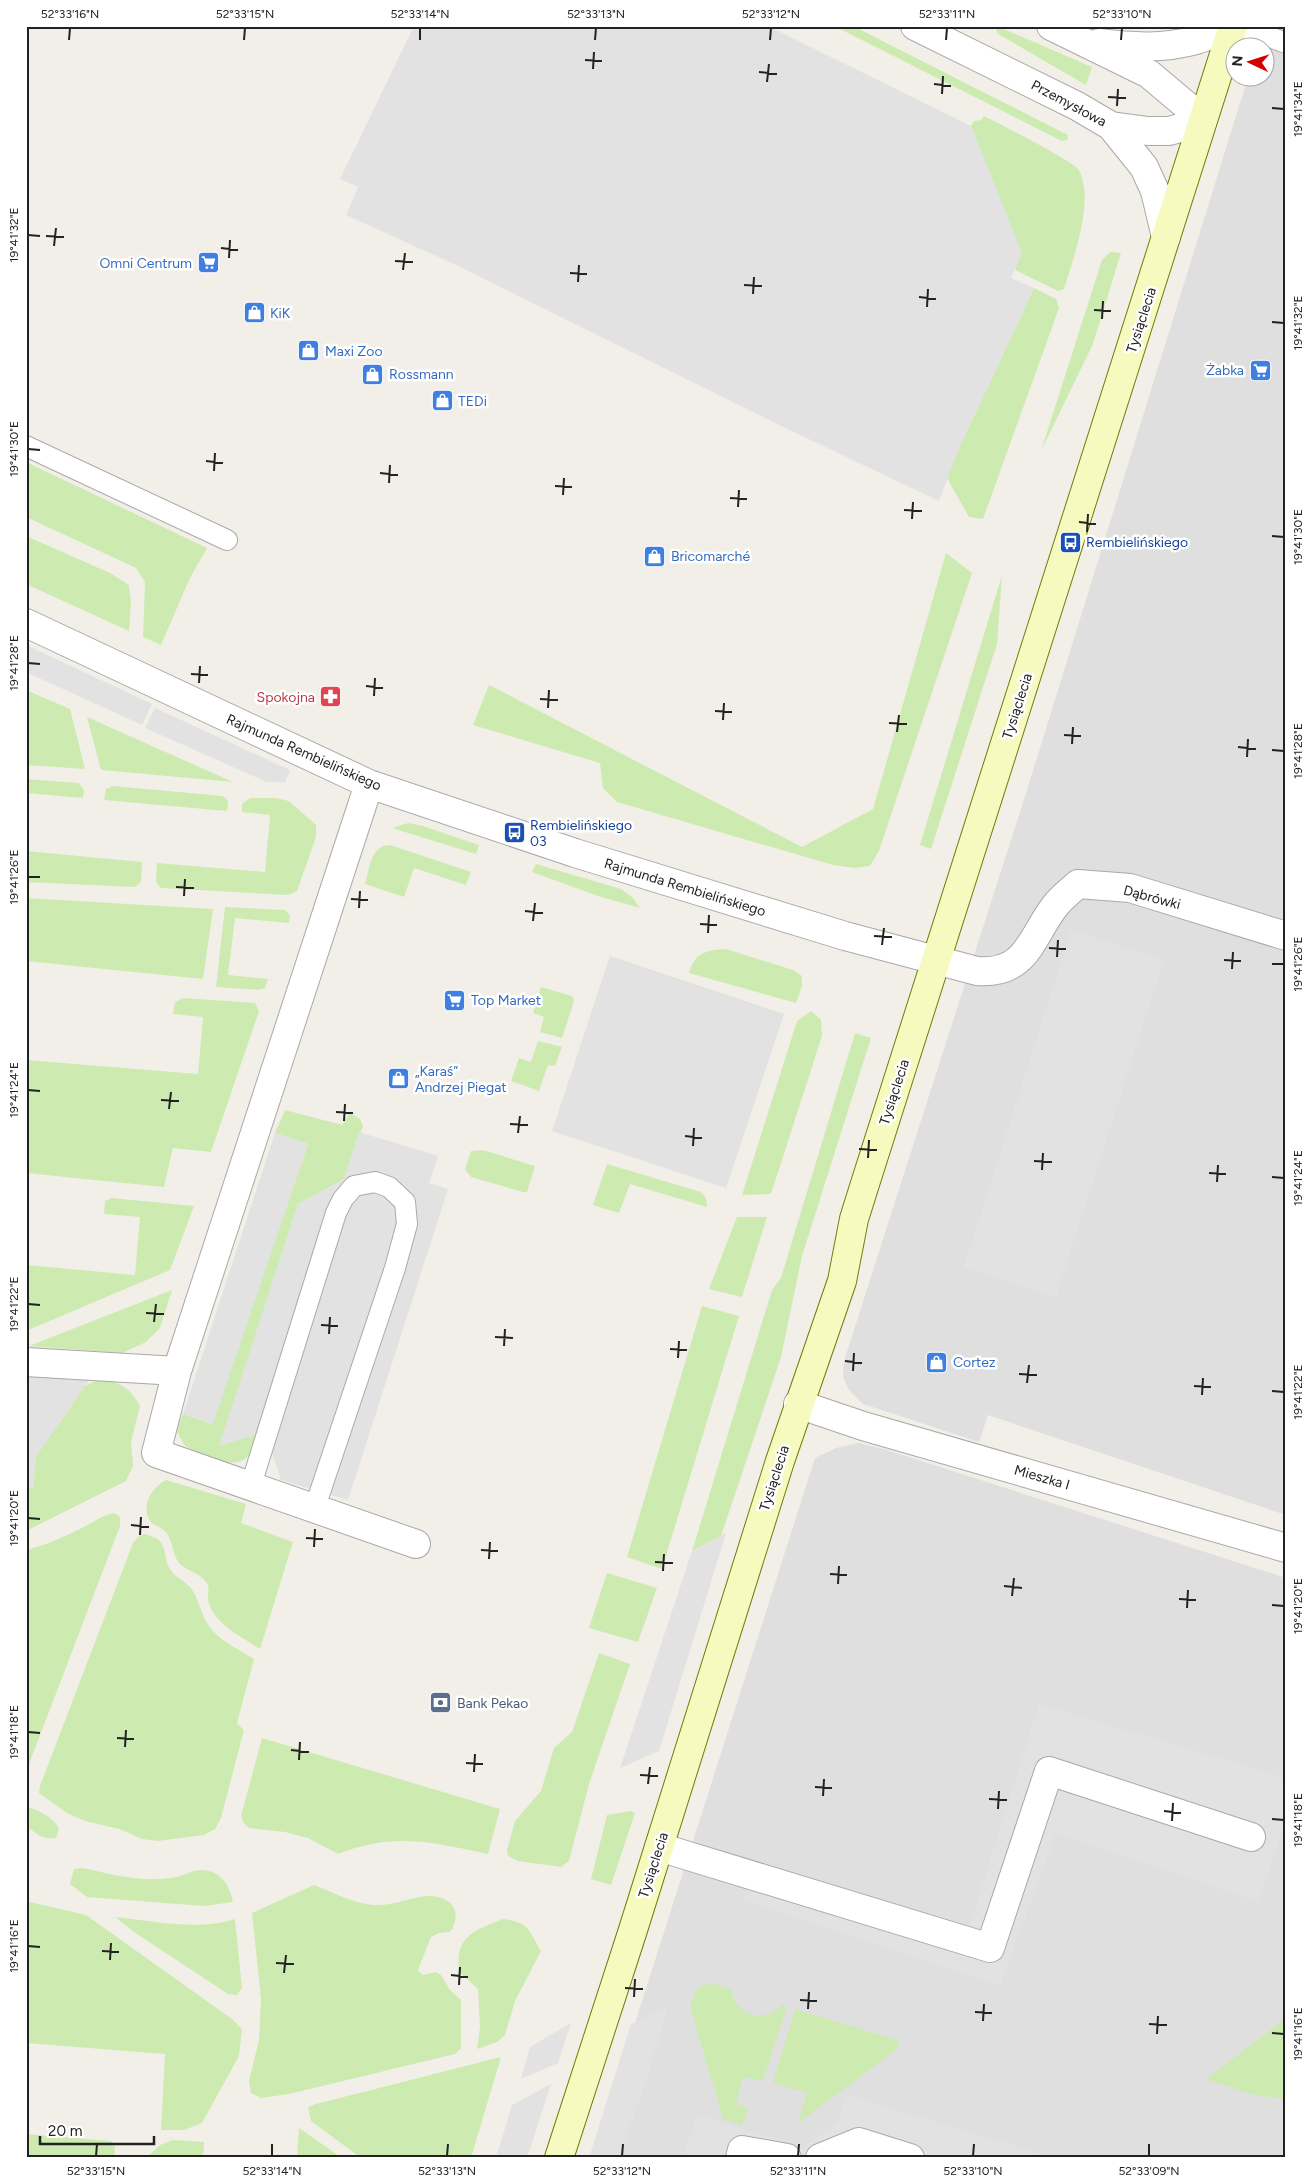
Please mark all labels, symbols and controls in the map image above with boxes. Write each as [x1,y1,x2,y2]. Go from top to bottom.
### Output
text: 52°33'16"N [41,7,99,21]
text: 52°33'15"N [216,7,274,21]
text: 52°33'14"N [390,7,450,21]
text: 52°33'13"N [567,7,625,21]
text: 52°33'12"N [742,7,800,21]
text: 52°33'11"N [919,7,975,21]
text: 52°33'10"N [1092,7,1152,21]
north arrow [1224,38,1274,88]
text: N [1229,55,1246,67]
street label: Przemysłowa [1028,76,1109,130]
text: 19°41'34"E [1291,81,1305,137]
text: 19°41'32"E [7,207,21,263]
supermarket icon: Omni Centrum [196,251,220,275]
place label: Omni Centrum [99,255,192,272]
street label: Tysiąclecia [1123,285,1160,355]
text: 19°41'32"E [1291,295,1305,351]
shop icon: KiK [242,301,266,325]
place label: KiK [270,305,291,322]
shop icon: Maxi Zoo [297,339,321,363]
place label: Maxi Zoo [325,343,383,360]
supermarket icon: Żabka [1248,358,1272,382]
shop icon: Rossmann [361,362,385,386]
place label: Żabka [1206,362,1244,379]
place label: Rossmann [389,366,454,383]
shop icon: TEDi [430,389,454,413]
place label: TEDi [458,393,487,410]
text: 19°41'30"E [7,421,21,477]
text: 19°41'30"E [1291,509,1305,565]
bus stop icon: Rembielińskiego [1058,530,1082,554]
place label: Rembielińskiego [1086,534,1188,551]
shop icon: Bricomarché [643,544,667,568]
place label: Bricomarché [671,548,750,565]
text: 19°41'28"E [7,635,21,691]
street label: Tysiąclecia [999,671,1036,741]
pharmacy icon: Spokojna [319,685,343,709]
place label: Spokojna [257,689,315,706]
street label: Rajmunda Rembielińskiego [224,711,384,794]
text: 19°41'28"E [1291,723,1305,779]
place label: Rembielińskiego 03 [530,817,632,850]
bus stop icon: Rembielińskiego 03 [502,821,526,845]
text: 19°41'26"E [7,849,21,905]
street label: Rajmunda Rembielińskiego [602,855,768,920]
street label: Dąbrówki [1121,882,1182,913]
text: 19°41'26"E [1291,936,1305,992]
supermarket icon: Top Market [443,988,467,1012]
place label: Top Market [471,992,541,1009]
street label: Tysiąclecia [876,1057,913,1127]
text: 19°41'24"E [7,1062,21,1118]
place label: „Karaś” Andrzej Piegat [415,1063,507,1096]
shop icon: „Karaś” Andrzej Piegat [387,1067,411,1091]
text: 19°41'24"E [1291,1150,1305,1206]
text: 19°41'22"E [7,1276,21,1332]
shop icon: Cortez [925,1350,949,1374]
place label: Cortez [953,1354,996,1371]
text: 19°41'22"E [1291,1364,1305,1420]
street label: Tysiąclecia [756,1443,793,1513]
street label: Mieszka I [1012,1461,1072,1494]
text: 19°41'20"E [7,1490,21,1546]
text: 19°41'20"E [1291,1578,1305,1634]
bank icon: Bank Pekao [429,1691,453,1715]
place label: Bank Pekao [457,1695,528,1712]
text: 19°41'18"E [7,1705,21,1759]
text: 19°41'18"E [1291,1793,1305,1847]
street label: Tysiąclecia [635,1830,672,1900]
text: 19°41'16"E [7,1919,21,1973]
text: 19°41'16"E [1291,2007,1305,2061]
scale bar [40,2114,154,2146]
text: 20 m [48,2122,82,2140]
text: 52°33'15"N [67,2164,125,2178]
text: 52°33'14"N [242,2164,302,2178]
text: 52°33'13"N [418,2164,476,2178]
text: 52°33'12"N [593,2164,651,2178]
text: 52°33'11"N [770,2164,826,2178]
text: 52°33'10"N [943,2164,1003,2178]
text: 52°33'09"N [1118,2164,1180,2178]

